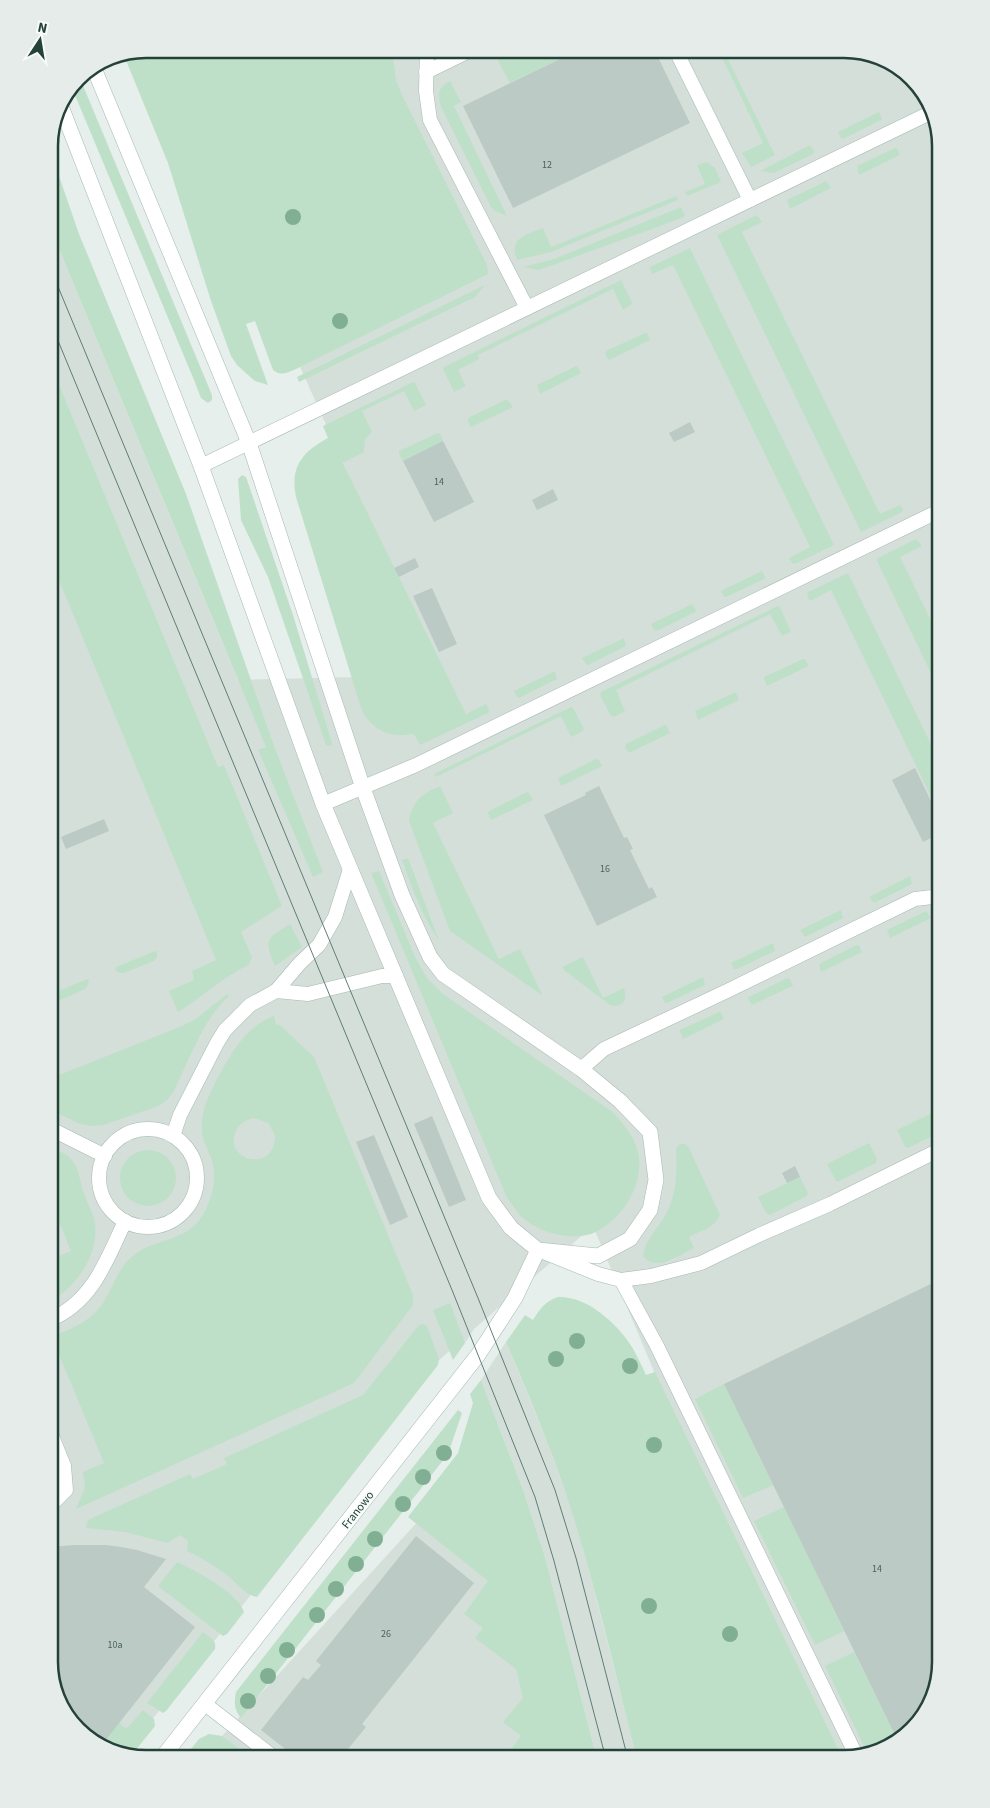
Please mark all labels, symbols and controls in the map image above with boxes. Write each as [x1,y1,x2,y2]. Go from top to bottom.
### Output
north arrow [15,15,65,65]
text: N [36,18,49,39]
house number: 12 [542,158,552,172]
house number: 14 [434,475,444,489]
house number: 16 [600,862,610,876]
street label: Franowo [338,1488,378,1532]
house number: 14 [872,1562,882,1576]
house number: 26 [381,1627,391,1641]
house number: 10a [108,1638,122,1652]

